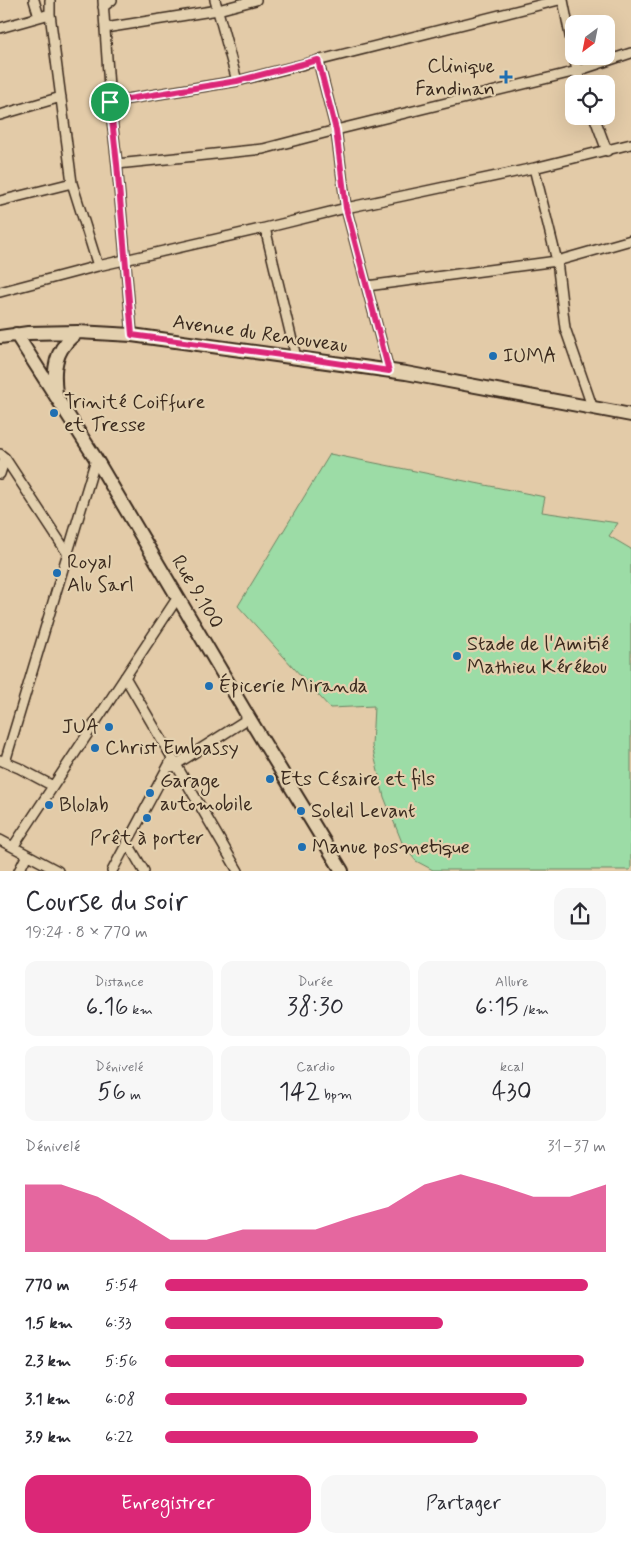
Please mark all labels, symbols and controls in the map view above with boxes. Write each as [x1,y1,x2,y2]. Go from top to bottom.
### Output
north arrow [565,15,615,65]
map controls [565,15,615,125]
place label: Clinique Fandinan [415,53,495,103]
marker: Clinique Fandinan [499,70,513,84]
button: locate [565,75,615,125]
pin [89,81,131,123]
icon: arrive [96,88,124,116]
street label: Avenue du Renouveau [171,308,349,360]
place label: IUMA [503,343,557,370]
marker: IUMA [487,350,499,362]
place label: Trinité Coiffure et Tresse [64,389,206,439]
marker: Trinité Coiffure et Tresse [48,407,60,419]
place label: Royal Alu Sarl [67,549,134,599]
street label: Rue 9.100 [164,550,230,634]
marker: Royal Alu Sarl [51,567,63,579]
place label: Stade de l'Amitié Mathieu Kérékou [467,631,609,681]
marker: Stade de l'Amitié Mathieu Kérékou [451,650,463,662]
place label: Épicerie Miranda [219,673,368,700]
marker: Épicerie Miranda [203,680,215,692]
place label: JUA [62,714,99,741]
marker: JUA [103,721,115,733]
place label: Christ Embassy [105,735,239,762]
marker: Christ Embassy [89,742,101,754]
place label: Ets Césaire et fils [280,766,435,793]
place label: Garage automobile [160,768,253,818]
marker: Ets Césaire et fils [264,773,276,785]
marker: Garage automobile [144,787,156,799]
place label: Blolab [59,792,109,819]
place label: Soleil Levant [311,798,416,825]
marker: Blolab [43,799,55,811]
marker: Soleil Levant [295,805,307,817]
marker: Prêt à porter [141,812,153,824]
place label: Prêt à porter [90,825,204,852]
place label: Manue posmetique [312,834,470,861]
marker: Manue posmetique [296,841,308,853]
text: Course du soir [25,884,188,921]
button: share [554,888,606,940]
text: 19:24 · 8 × 770 m [25,922,148,943]
text: Distance [95,973,144,991]
text: Durée [298,973,333,991]
text: Allure [495,973,529,991]
text: 6.16 [86,991,129,1024]
text: 38:30 [287,991,344,1024]
text: 6:15 [475,991,519,1024]
text: km [129,1001,153,1019]
text: /km [519,1001,549,1019]
text: Dénivelé [95,1058,143,1076]
text: Cardio [296,1058,335,1076]
text: kcal [500,1058,524,1076]
text: 56 [97,1076,126,1109]
text: 142 [279,1076,320,1109]
text: 430 [492,1076,532,1109]
text: m [126,1086,141,1104]
text: bpm [320,1086,352,1104]
text: Dénivelé [25,1136,80,1157]
text: 31–37 m [547,1136,606,1157]
text: 770 m [25,1275,69,1296]
text: 5:54 [105,1275,138,1296]
text: 1.5 km [25,1313,73,1334]
text: 6:33 [105,1313,131,1334]
text: 2.3 km [25,1351,71,1372]
text: 5:56 [105,1351,137,1372]
text: 3.1 km [25,1389,70,1410]
text: 6:08 [105,1389,135,1410]
text: 3.9 km [25,1427,71,1448]
text: 6:22 [105,1427,134,1448]
button: Enregistrer [25,1475,311,1533]
button: Partager [321,1475,606,1533]

